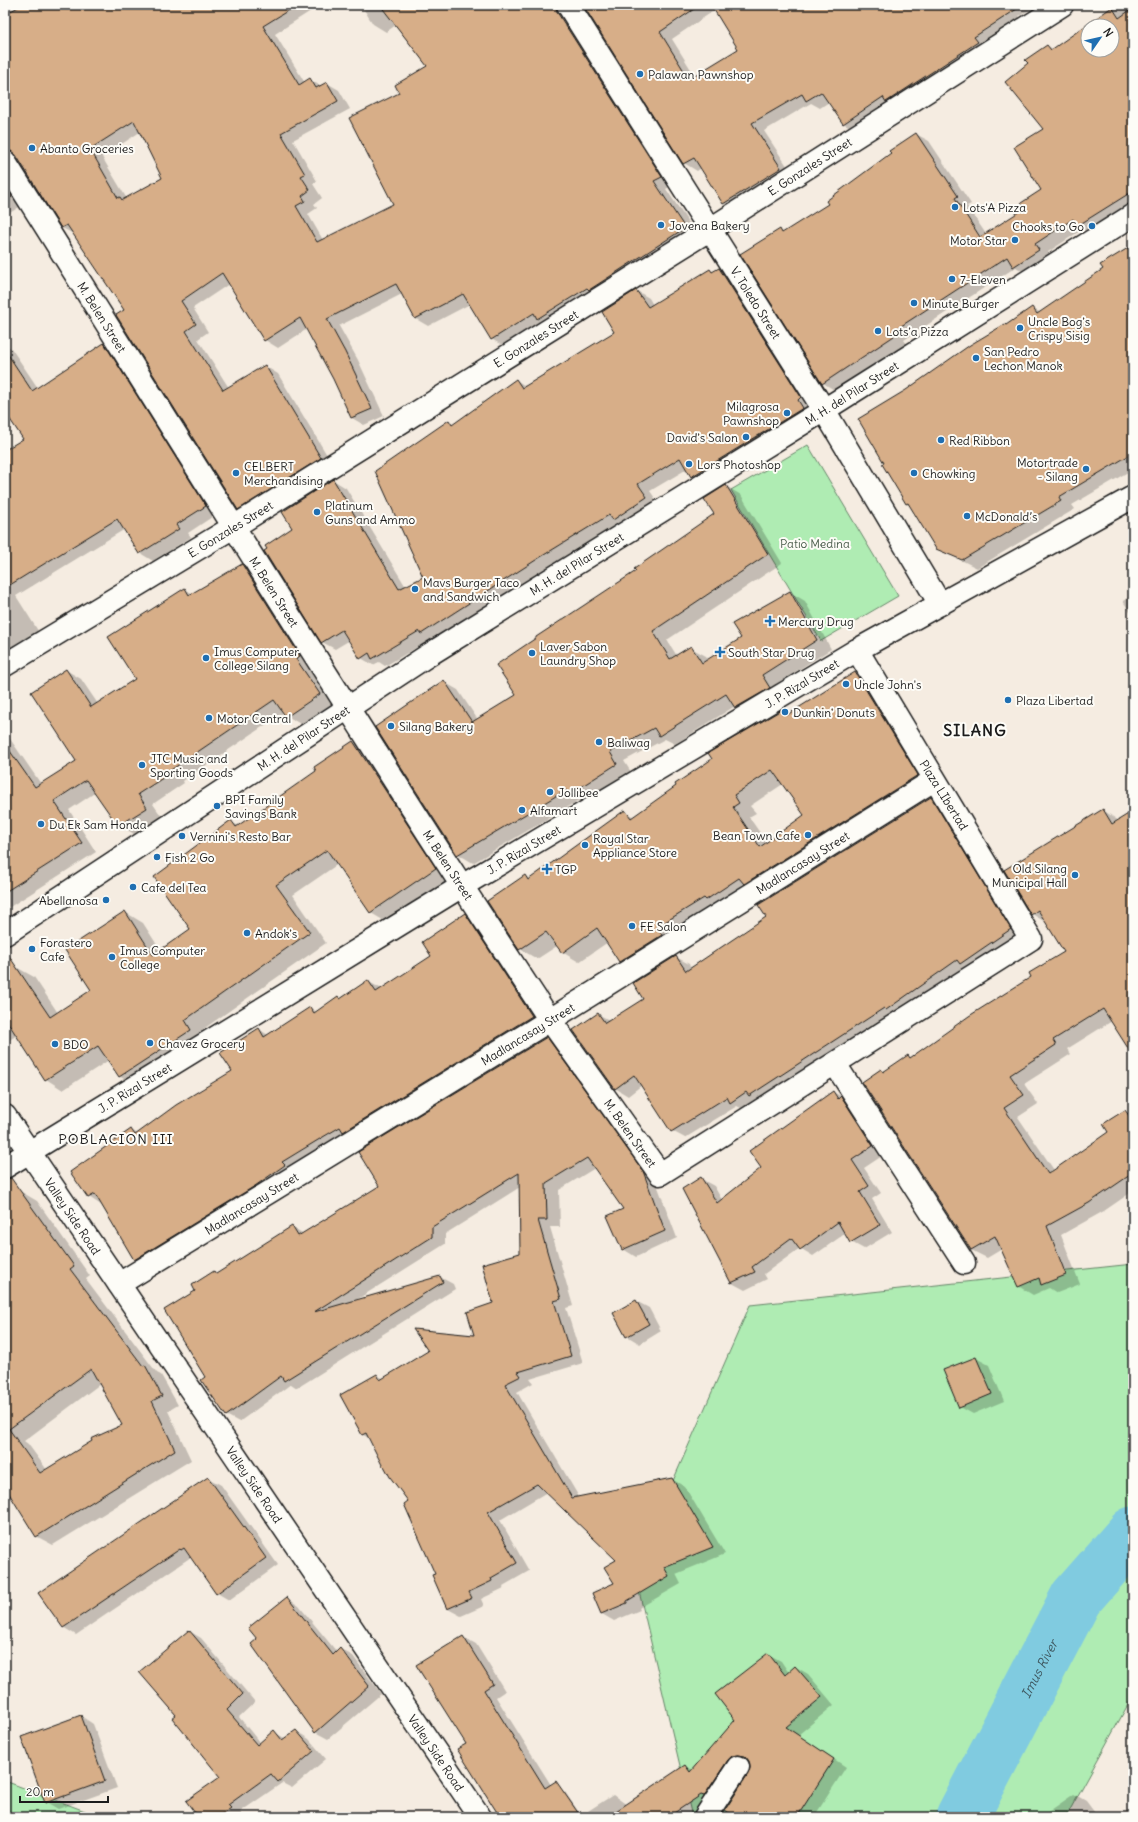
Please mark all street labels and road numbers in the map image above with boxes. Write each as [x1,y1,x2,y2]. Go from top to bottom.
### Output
street label: E. Gonzales Street [764,134,854,198]
street label: V. Toledo Street [728,264,784,341]
street label: M. Belen Street [75,279,130,355]
street label: E. Gonzales Street [490,306,581,370]
street label: M. H. del Pilar Street [802,358,901,427]
street label: E. Gonzales Street [185,497,275,560]
street label: M. H. del Pilar Street [527,529,626,598]
street label: M. Belen Street [247,554,302,630]
street label: J. P. Rizal Street [762,655,841,711]
street label: M. H. del Pilar Street [254,702,352,773]
street label: Plaza LIbertad [917,757,971,833]
street label: J. P. Rizal Street [484,821,563,877]
street label: M. Belen Street [420,827,476,903]
street label: Madlancasay Street [753,828,852,897]
street label: Madlancasay Street [478,999,577,1068]
street label: J. P. Rizal Street [95,1059,174,1116]
street label: M. Belen Street [601,1096,660,1170]
street label: Madlancasay Street [202,1169,301,1237]
street label: Valley Side Road [42,1175,104,1257]
street label: Valley Side Road [223,1443,286,1526]
street label: Valley Side Road [405,1711,468,1794]

